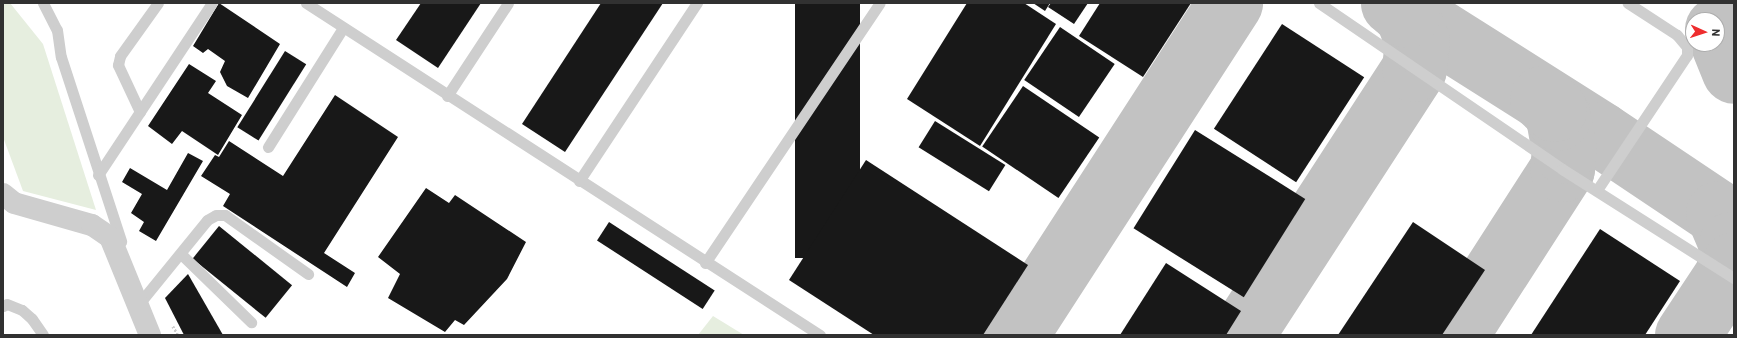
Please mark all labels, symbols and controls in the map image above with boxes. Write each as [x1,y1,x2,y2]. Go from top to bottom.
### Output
north arrow [1685,12,1725,52]
text: N [1710,29,1723,37]

